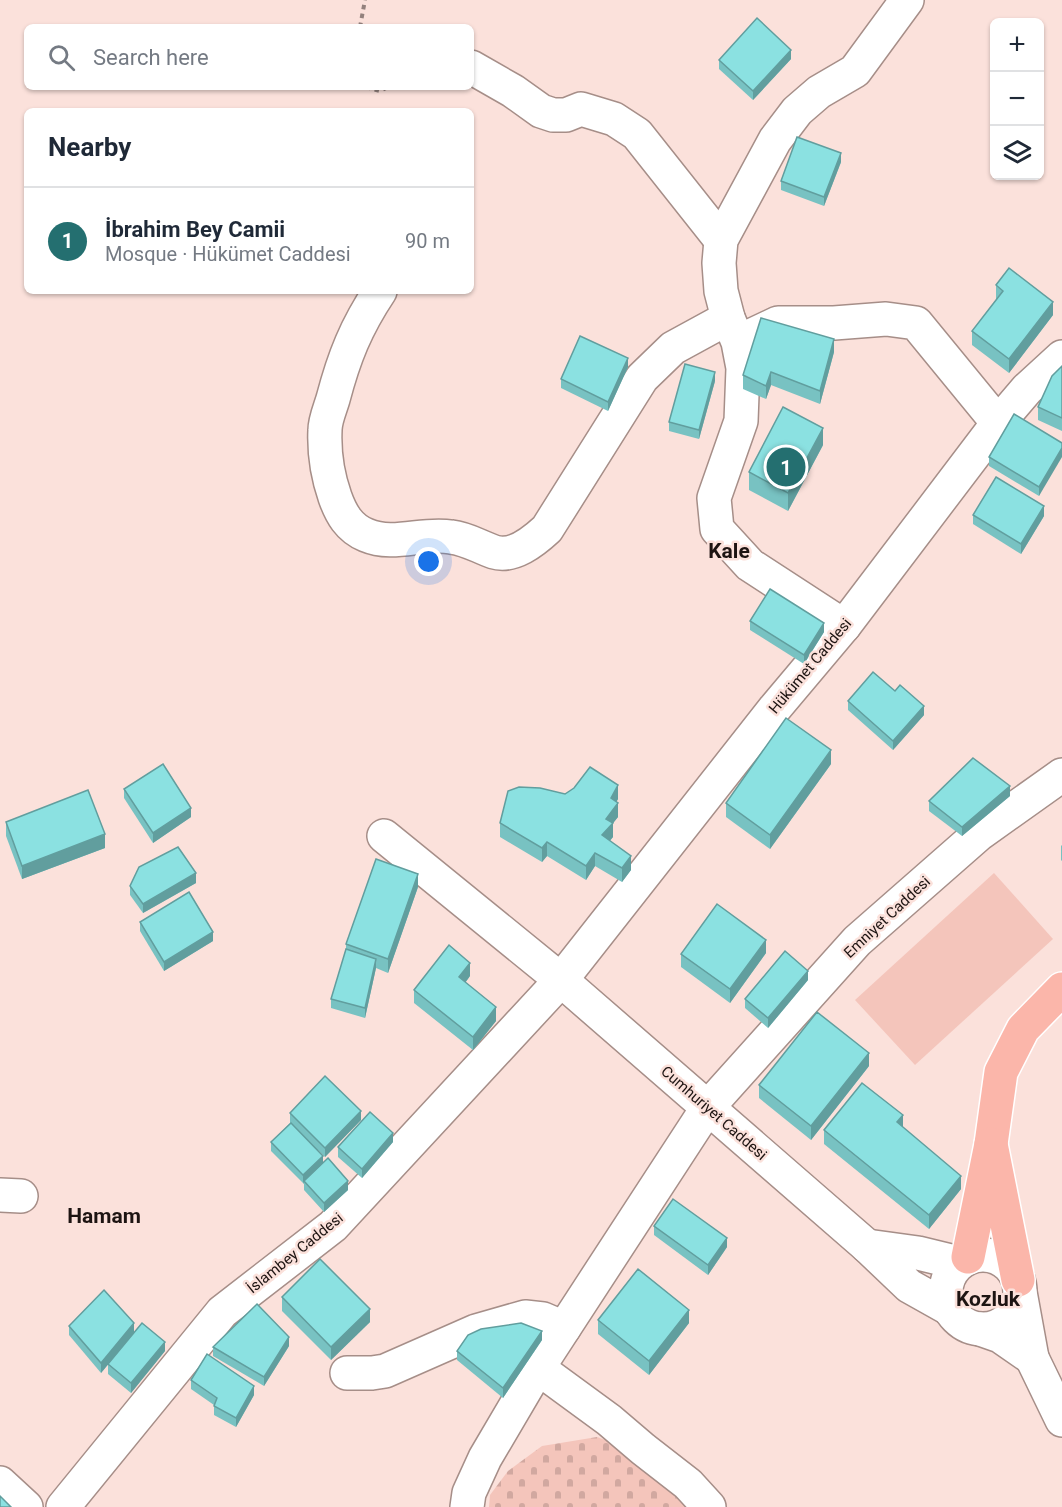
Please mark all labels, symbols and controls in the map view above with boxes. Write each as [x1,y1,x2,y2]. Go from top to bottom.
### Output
map controls [990,18,1044,180]
button: + [990,18,1044,72]
search box [24,24,474,90]
icon: search [45,41,78,74]
text: Search here [93,45,209,70]
button: − [990,72,1044,126]
button: layers [990,126,1044,180]
text: Nearby [48,132,131,162]
text: İbrahim Bey Camii [105,217,285,242]
text: 1 [62,229,73,253]
text: 90 m [405,229,450,253]
text: Mosque · Hükümet Caddesi [105,242,351,266]
pin: 1 [766,444,806,490]
district label: Kale [708,539,750,563]
your location [414,547,443,576]
street label: Hükümet Caddesi [765,615,855,717]
street label: Emniyet Caddesi [840,872,934,962]
street label: Cumhuriyet Caddesi [657,1062,771,1164]
district label: Hamam [67,1204,141,1228]
street label: İslambey Caddesi [243,1209,347,1297]
district label: Kozluk [956,1287,1021,1311]

